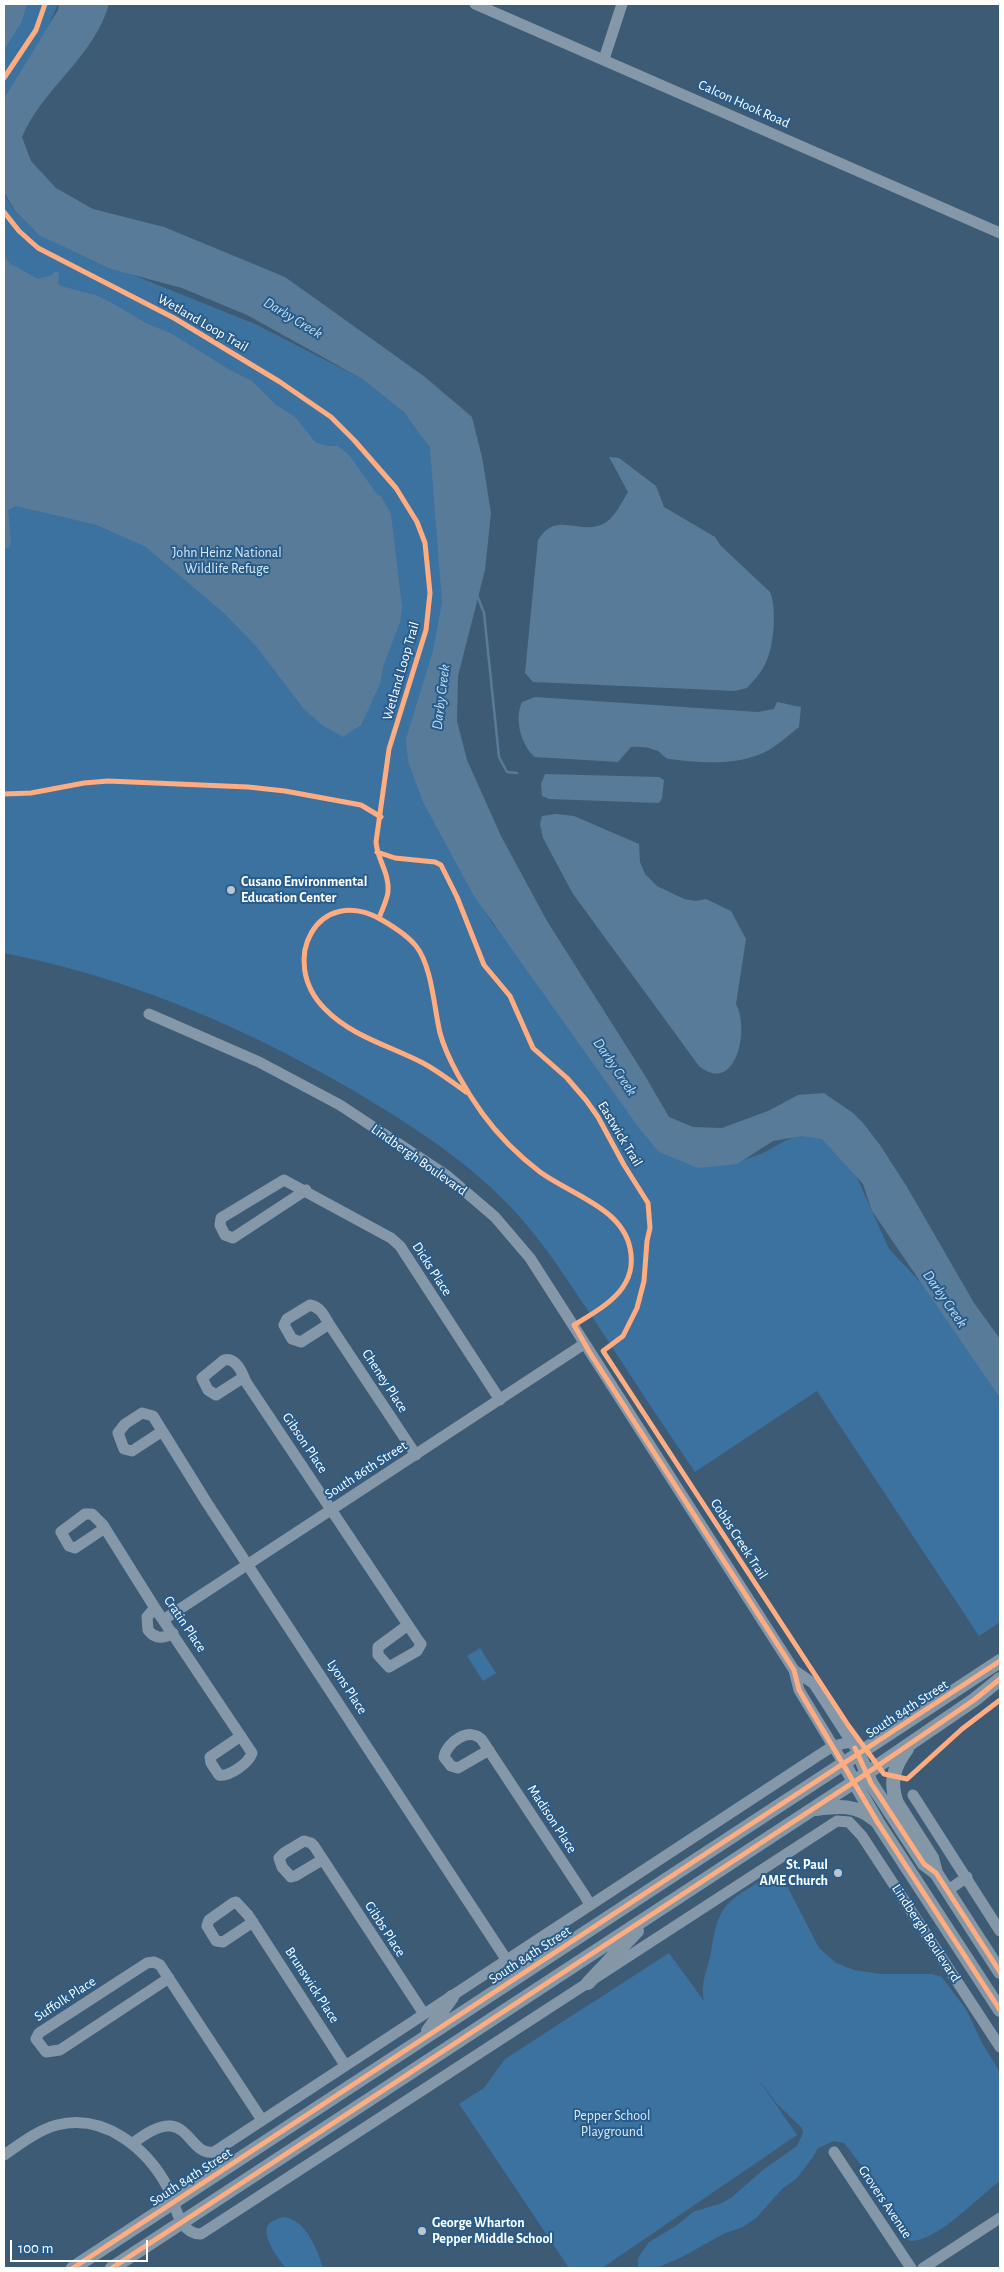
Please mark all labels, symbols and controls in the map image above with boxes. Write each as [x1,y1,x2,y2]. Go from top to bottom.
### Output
street label: Calcon Hook Road [696,76,792,132]
street label: Wetland Loop Trail [155,290,251,356]
water label: Darby Creek [260,293,326,343]
park label: John Heinz National Wildlife Refuge [172,545,282,578]
street label: Wetland Loop Trail [379,620,423,722]
water label: Darby Creek [428,663,454,731]
place label: Cusano Environmental Education Center [241,874,367,906]
marker: Cusano Environmental Education Center [225,884,237,896]
water label: Darby Creek [589,1035,641,1099]
street label: Eastwick Trail [594,1098,646,1170]
street label: Lindbergh Boulevard [368,1121,470,1199]
street label: Dicks Place [408,1239,456,1299]
water label: Darby Creek [919,1267,971,1331]
street label: Cheney Place [358,1346,412,1416]
street label: Gibson Place [279,1410,331,1476]
street label: South 86th Street [322,1437,410,1503]
street label: Cobbs Creek Trail [707,1496,771,1582]
street label: Cratin Place [160,1593,210,1655]
street label: Lyons Place [323,1657,371,1717]
street label: South 84th Street [863,1676,951,1742]
street label: Madison Place [524,1782,580,1856]
place label: St. Paul AME Church [760,1857,828,1890]
marker: St. Paul AME Church [832,1867,844,1879]
street label: Lindbergh Boulevard [888,1881,964,1985]
street label: Gibbs Place [361,1898,409,1960]
street label: South 84th Street [486,1922,574,1988]
street label: Brunswick Place [281,1944,343,2026]
street label: Suffolk Place [31,1973,99,2025]
park label: Pepper School Playground [574,2108,650,2140]
street label: South 84th Street [147,2144,235,2210]
street label: Grovers Avenue [854,2162,916,2242]
place label: George Wharton Pepper Middle School [432,2215,553,2248]
marker: George Wharton Pepper Middle School [416,2225,428,2237]
scale bar [12,2230,150,2262]
text: 100 m [18,2241,53,2256]

